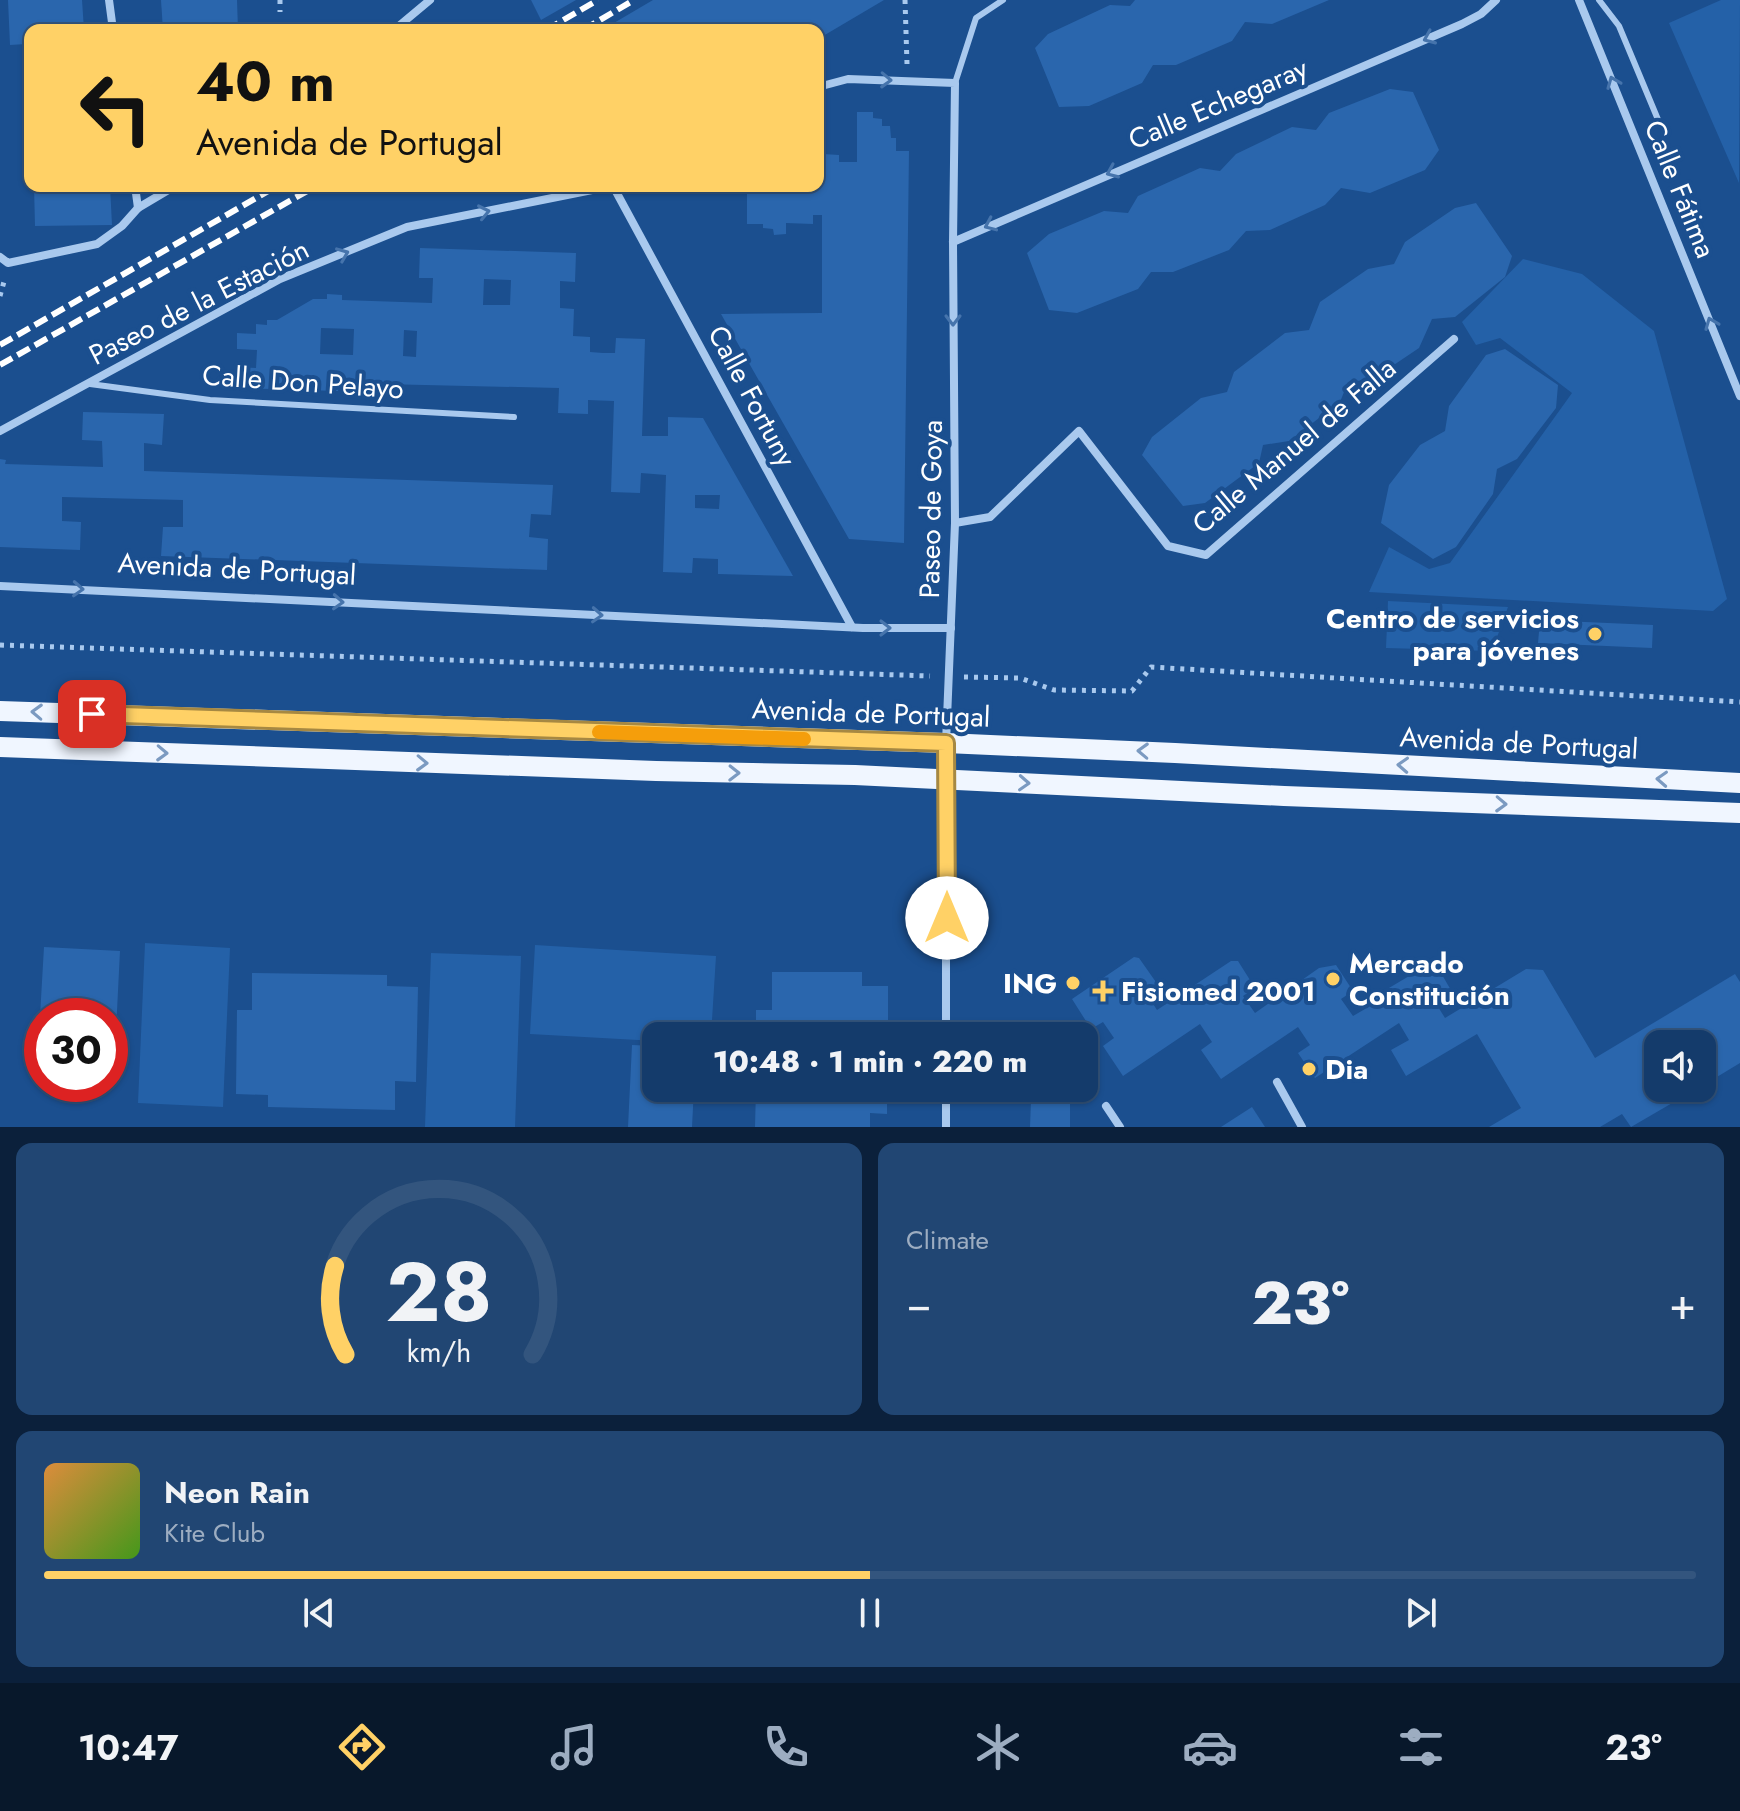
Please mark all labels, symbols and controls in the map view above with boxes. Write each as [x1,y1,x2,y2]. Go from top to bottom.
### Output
one-way arrow [1423,28,1437,44]
text: 40 m [196,41,335,122]
street label: Calle Echegaray [1122,48,1315,160]
icon: left [64,56,168,160]
one-way arrow [880,72,893,89]
one-way arrow [1606,76,1623,90]
street label: Calle Fátima [1634,114,1726,264]
text: Avenida de Portugal [196,116,503,168]
one-way arrow [1106,163,1120,179]
one-way arrow [477,204,490,221]
one-way arrow [984,215,998,231]
street label: Paseo de la Estación [82,229,316,375]
one-way arrow [335,247,349,264]
one-way arrow [944,314,962,327]
one-way arrow [1704,317,1720,331]
street label: Calle Fortuny [698,318,807,475]
street label: Calle Manuel de Falla [1183,348,1405,544]
street label: Calle Don Pelayo [201,355,405,409]
street label: Paseo de Goya [909,419,953,599]
street label: Avenida de Portugal [117,542,357,596]
one-way arrow [72,581,85,598]
one-way arrow [332,593,345,610]
place label: Centro de servicios para jóvenes [1326,598,1579,671]
one-way arrow [591,606,604,623]
one-way arrow [879,619,892,637]
marker: Centro de servicios para jóvenes [1586,625,1604,643]
pin [58,680,126,748]
street label: Avenida de Portugal [751,688,991,738]
icon: arrive [70,692,114,736]
one-way arrow [30,704,43,721]
street label: Avenida de Portugal [1399,716,1639,770]
one-way arrow [1136,743,1149,760]
one-way arrow [156,745,169,762]
one-way arrow [416,754,429,771]
one-way arrow [1396,757,1409,774]
one-way arrow [728,764,741,781]
one-way arrow [1655,771,1668,788]
one-way arrow [1018,774,1031,791]
one-way arrow [1495,795,1508,812]
position arrow [905,876,989,960]
place label: Mercado Constitución [1349,943,1510,1016]
place label: ING [1003,963,1057,1004]
marker: Mercado Constitución [1324,970,1342,988]
place label: Fisiomed 2001 [1121,971,1316,1012]
marker: ING [1064,974,1082,992]
marker: Fisiomed 2001 [1092,980,1114,1002]
speed limit sign: 30 [24,998,128,1102]
map controls [1644,1030,1716,1102]
button: sound [1644,1030,1716,1102]
text: 10:48 · 1 min · 220 m [713,1040,1027,1083]
place label: Dia [1325,1049,1368,1090]
marker: Dia [1300,1060,1318,1078]
text: Climate [906,1221,989,1259]
text: 28 [386,1232,492,1352]
text: 23° [1252,1260,1349,1347]
text: − [906,1272,932,1336]
text: + [1669,1272,1696,1336]
text: km/h [407,1331,471,1373]
text: Neon Rain [164,1471,310,1514]
text: Kite Club [164,1514,265,1552]
icon: previous [297,1591,341,1635]
icon: pause [848,1591,892,1635]
icon: next [1399,1591,1443,1635]
icon: directions [334,1719,390,1775]
icon: music [546,1719,602,1775]
icon: phone [758,1719,814,1775]
icon: climate [970,1719,1026,1775]
icon: car [1182,1719,1238,1775]
icon: filters [1393,1719,1449,1775]
text: 10:47 [78,1721,179,1773]
text: 23° [1605,1721,1662,1773]

